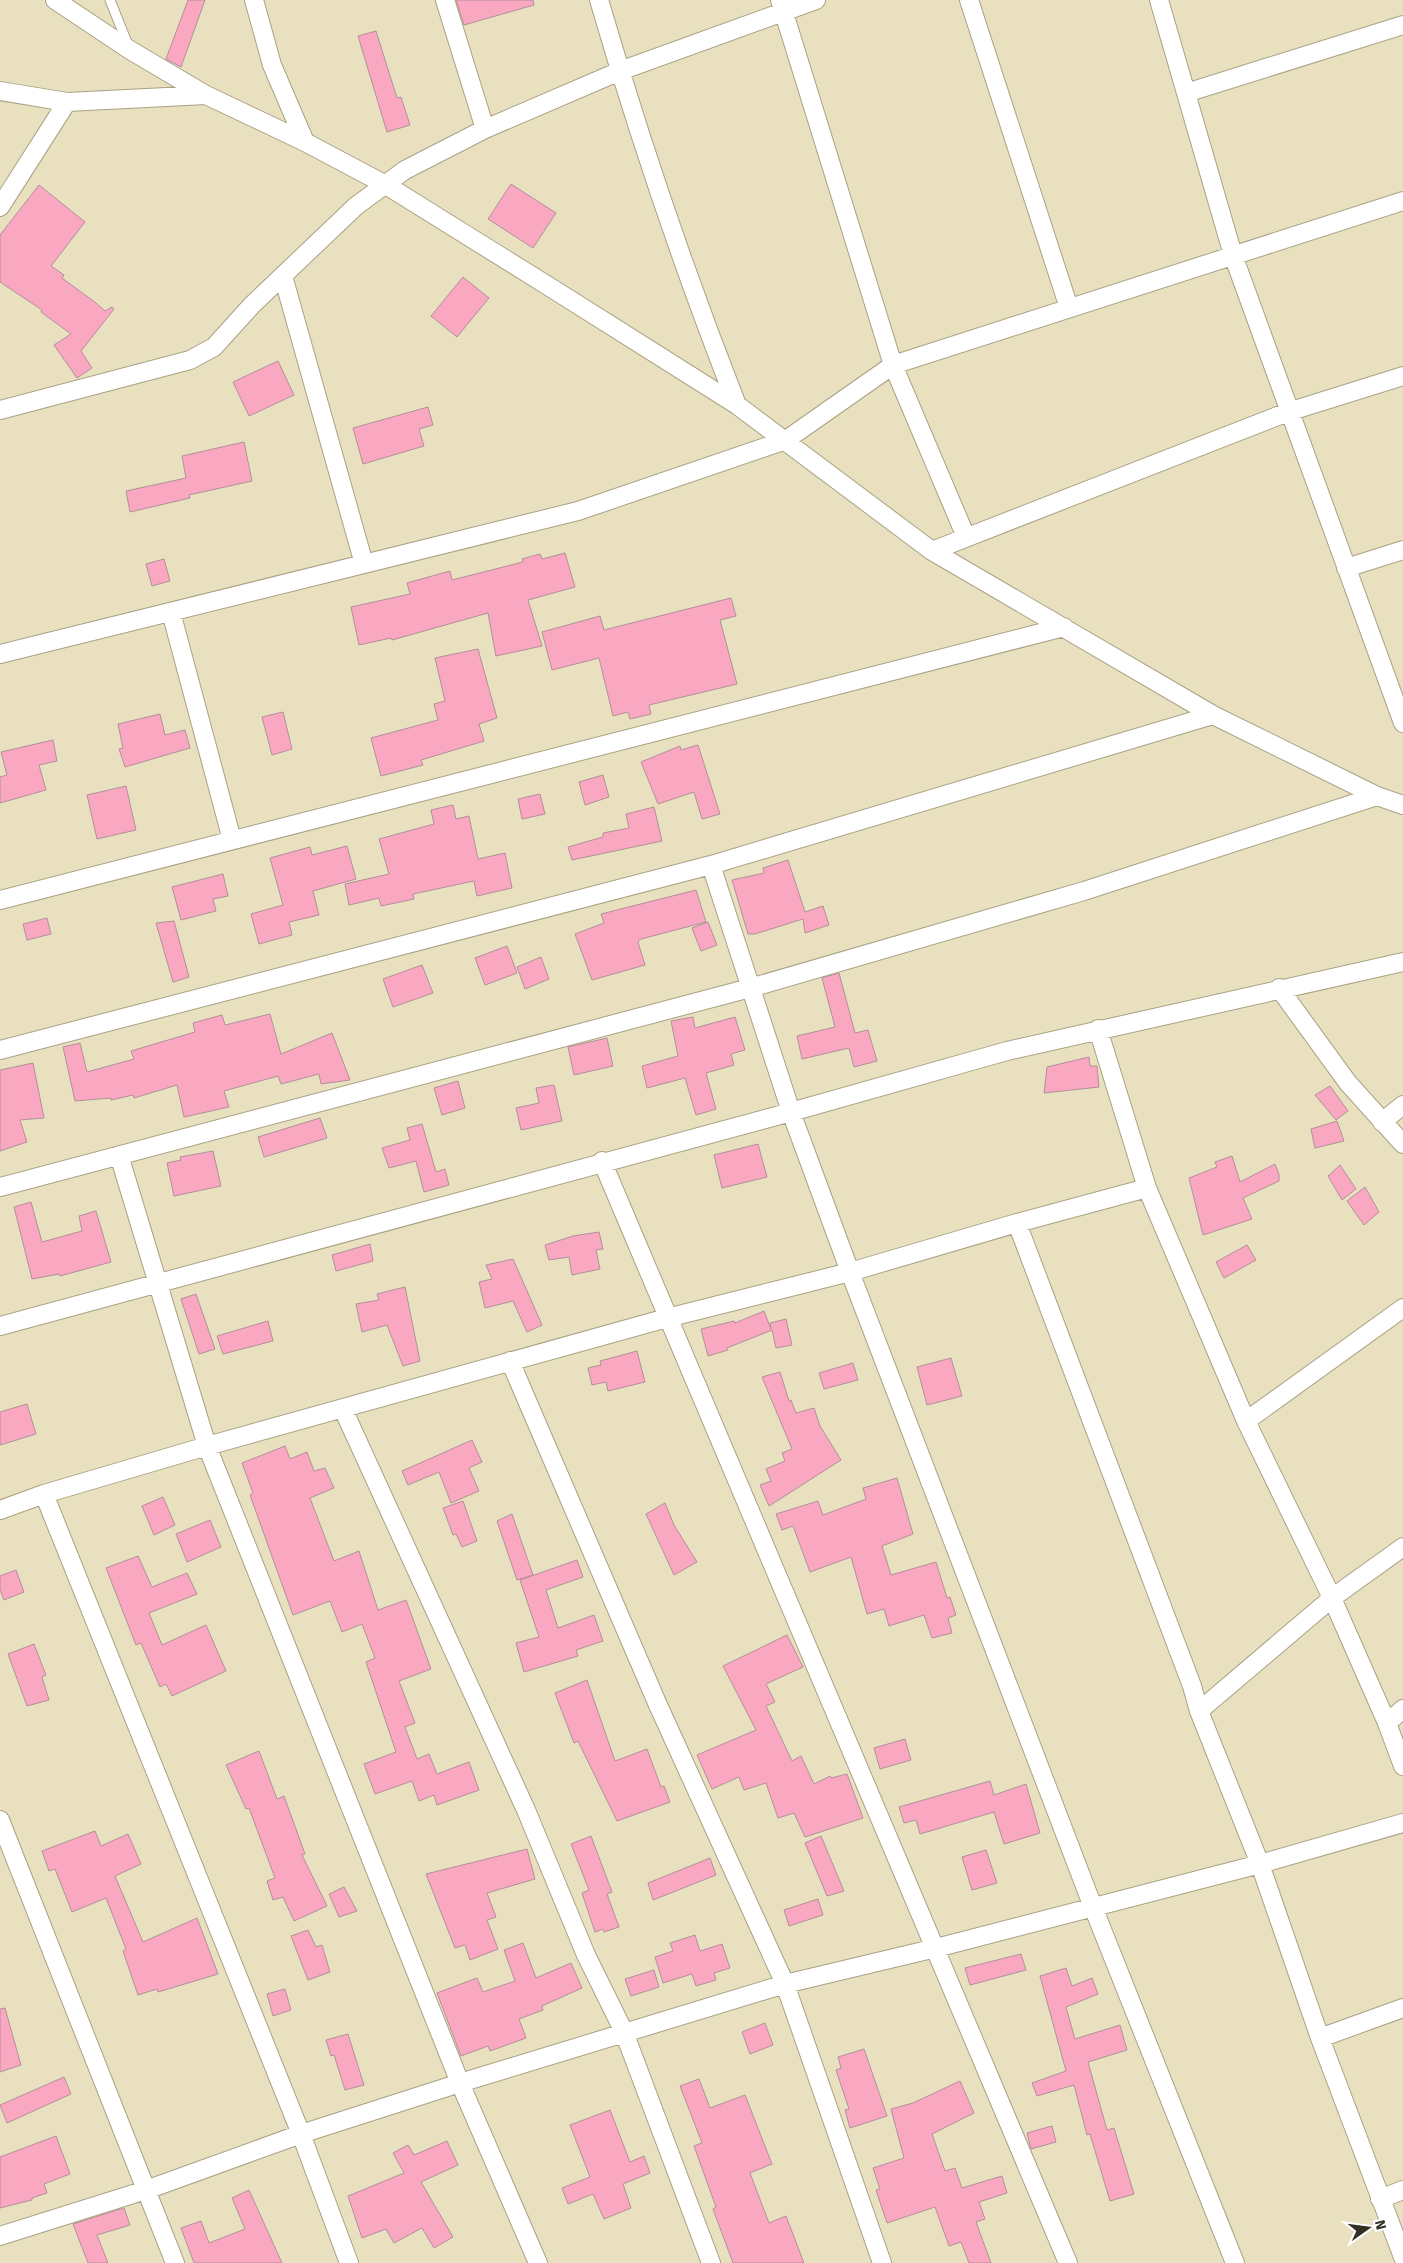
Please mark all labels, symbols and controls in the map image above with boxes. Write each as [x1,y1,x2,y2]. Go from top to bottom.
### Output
north arrow [1343,2203,1393,2253]
text: N [1371,2218,1390,2232]

